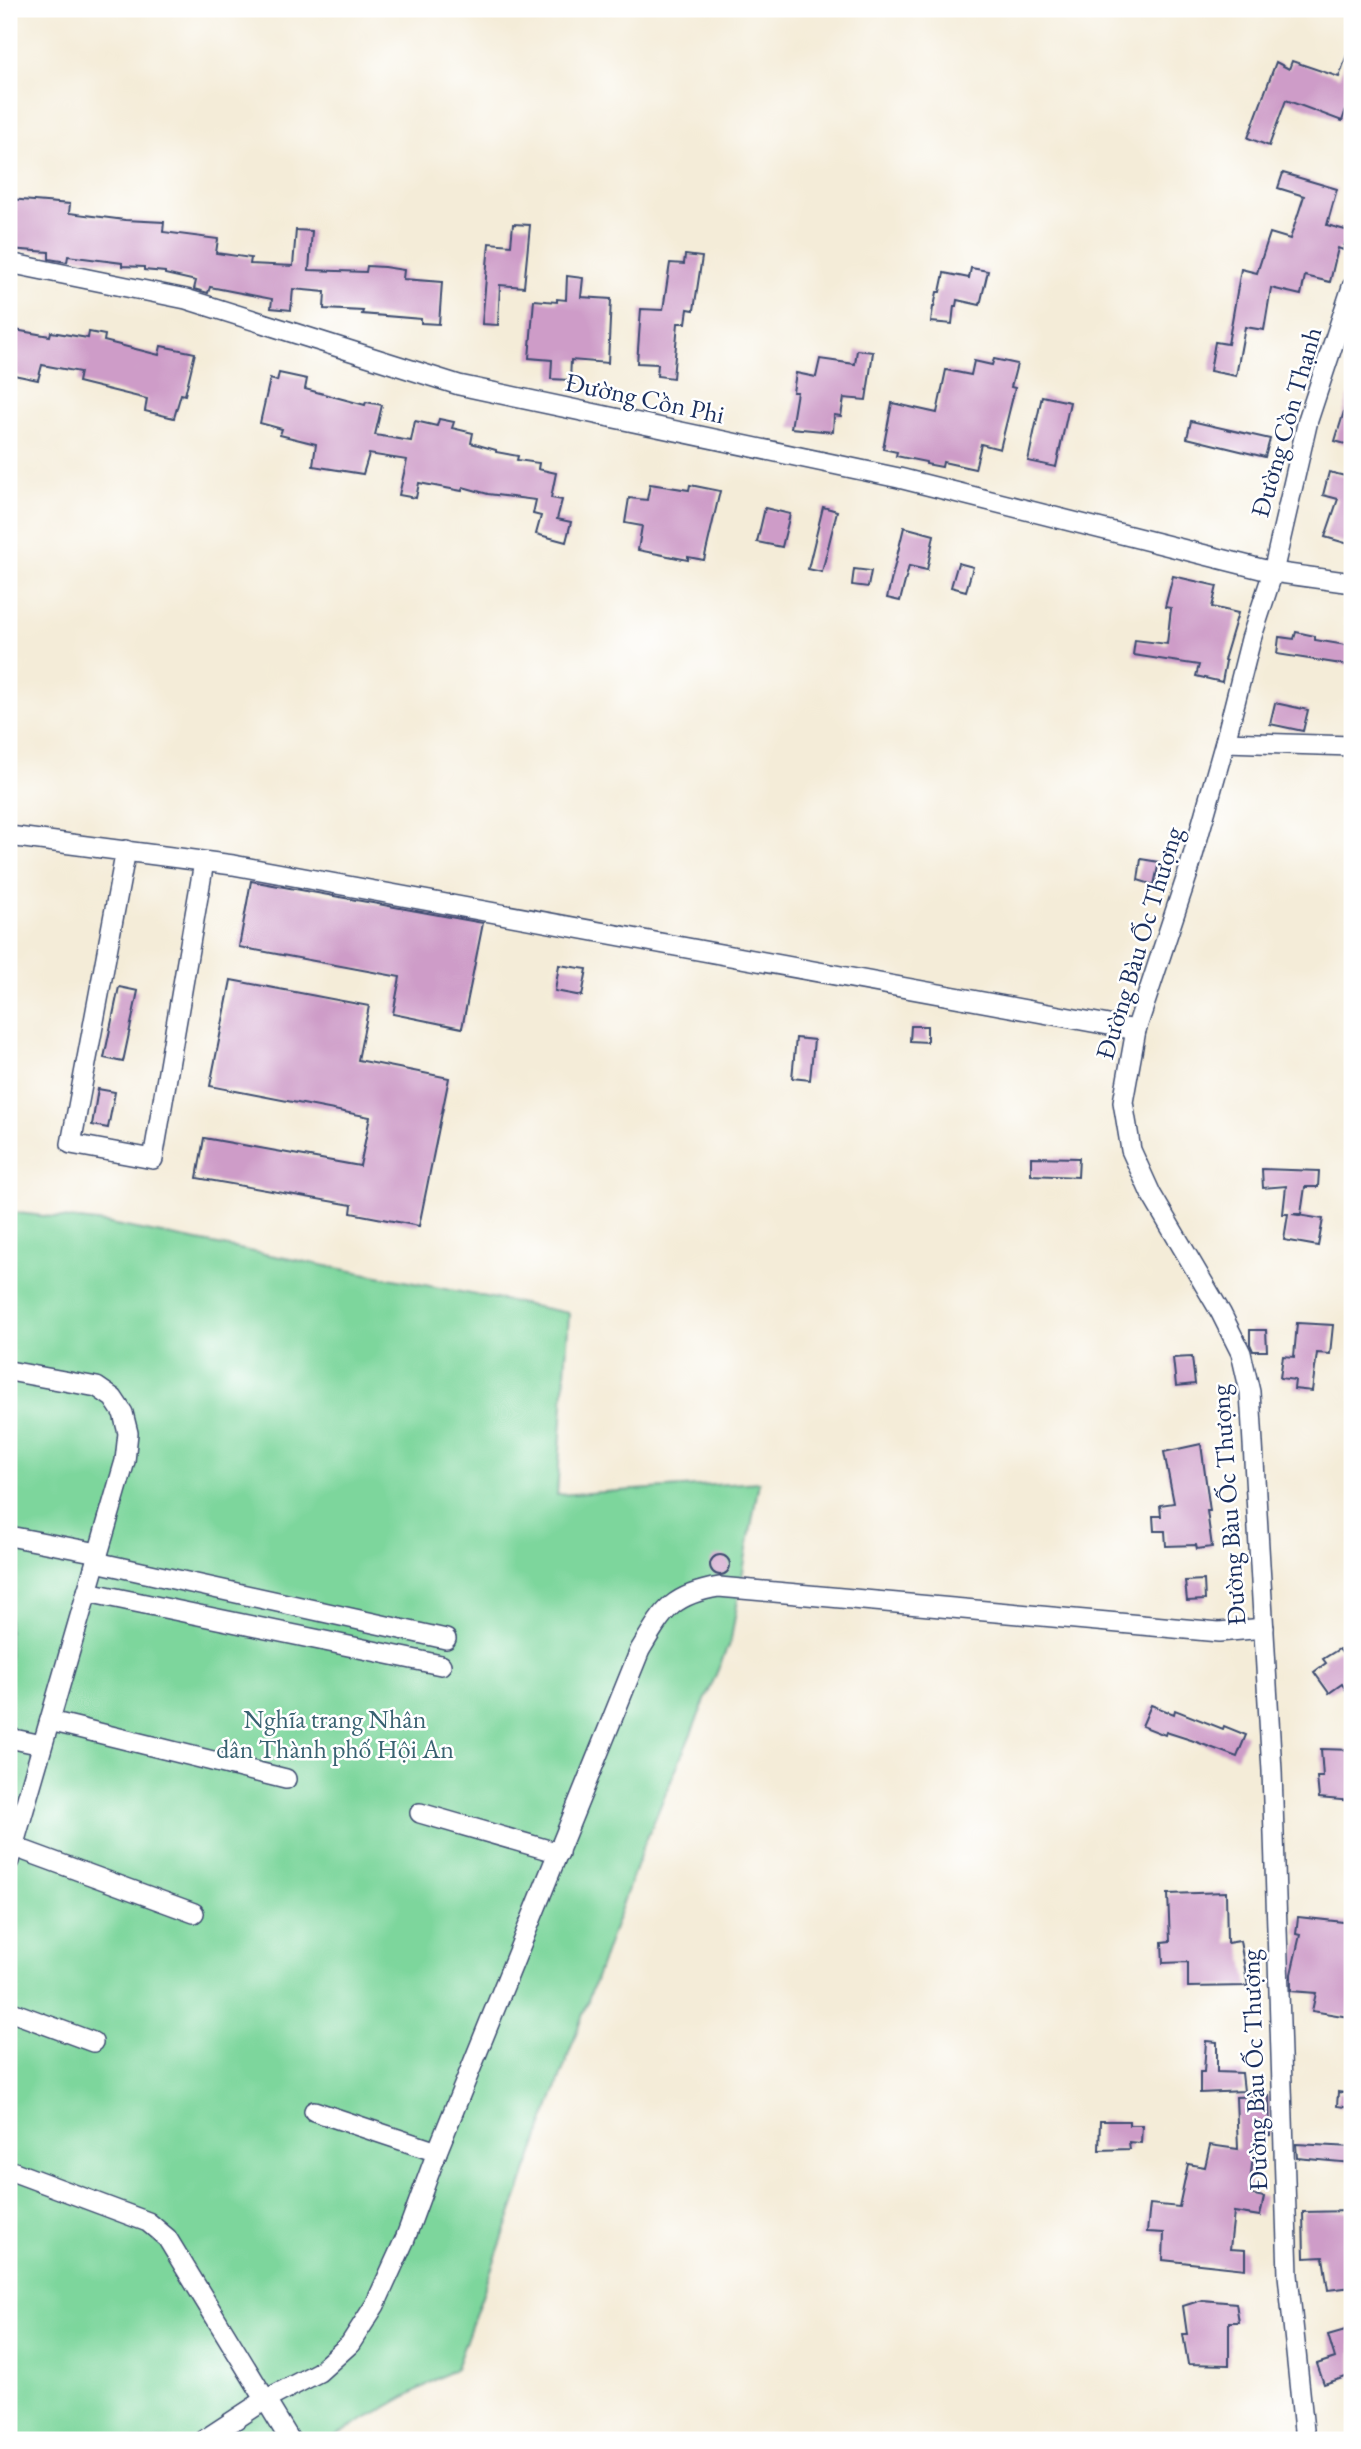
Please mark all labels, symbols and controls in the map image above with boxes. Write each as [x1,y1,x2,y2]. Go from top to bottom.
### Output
street label: Đường Cồn Thạnh [1243,323,1329,521]
street label: Đường Cồn Phi [562,365,728,431]
street label: Đường Bàu Ốc Thượng [1087,822,1191,1063]
street label: Đường Bàu Ốc Thượng [1203,1383,1253,1627]
park label: Nghĩa trang Nhân dân Thành phố Hội An [216,1702,454,1766]
street label: Đường Bàu Ốc Thượng [1233,1948,1275,2191]

